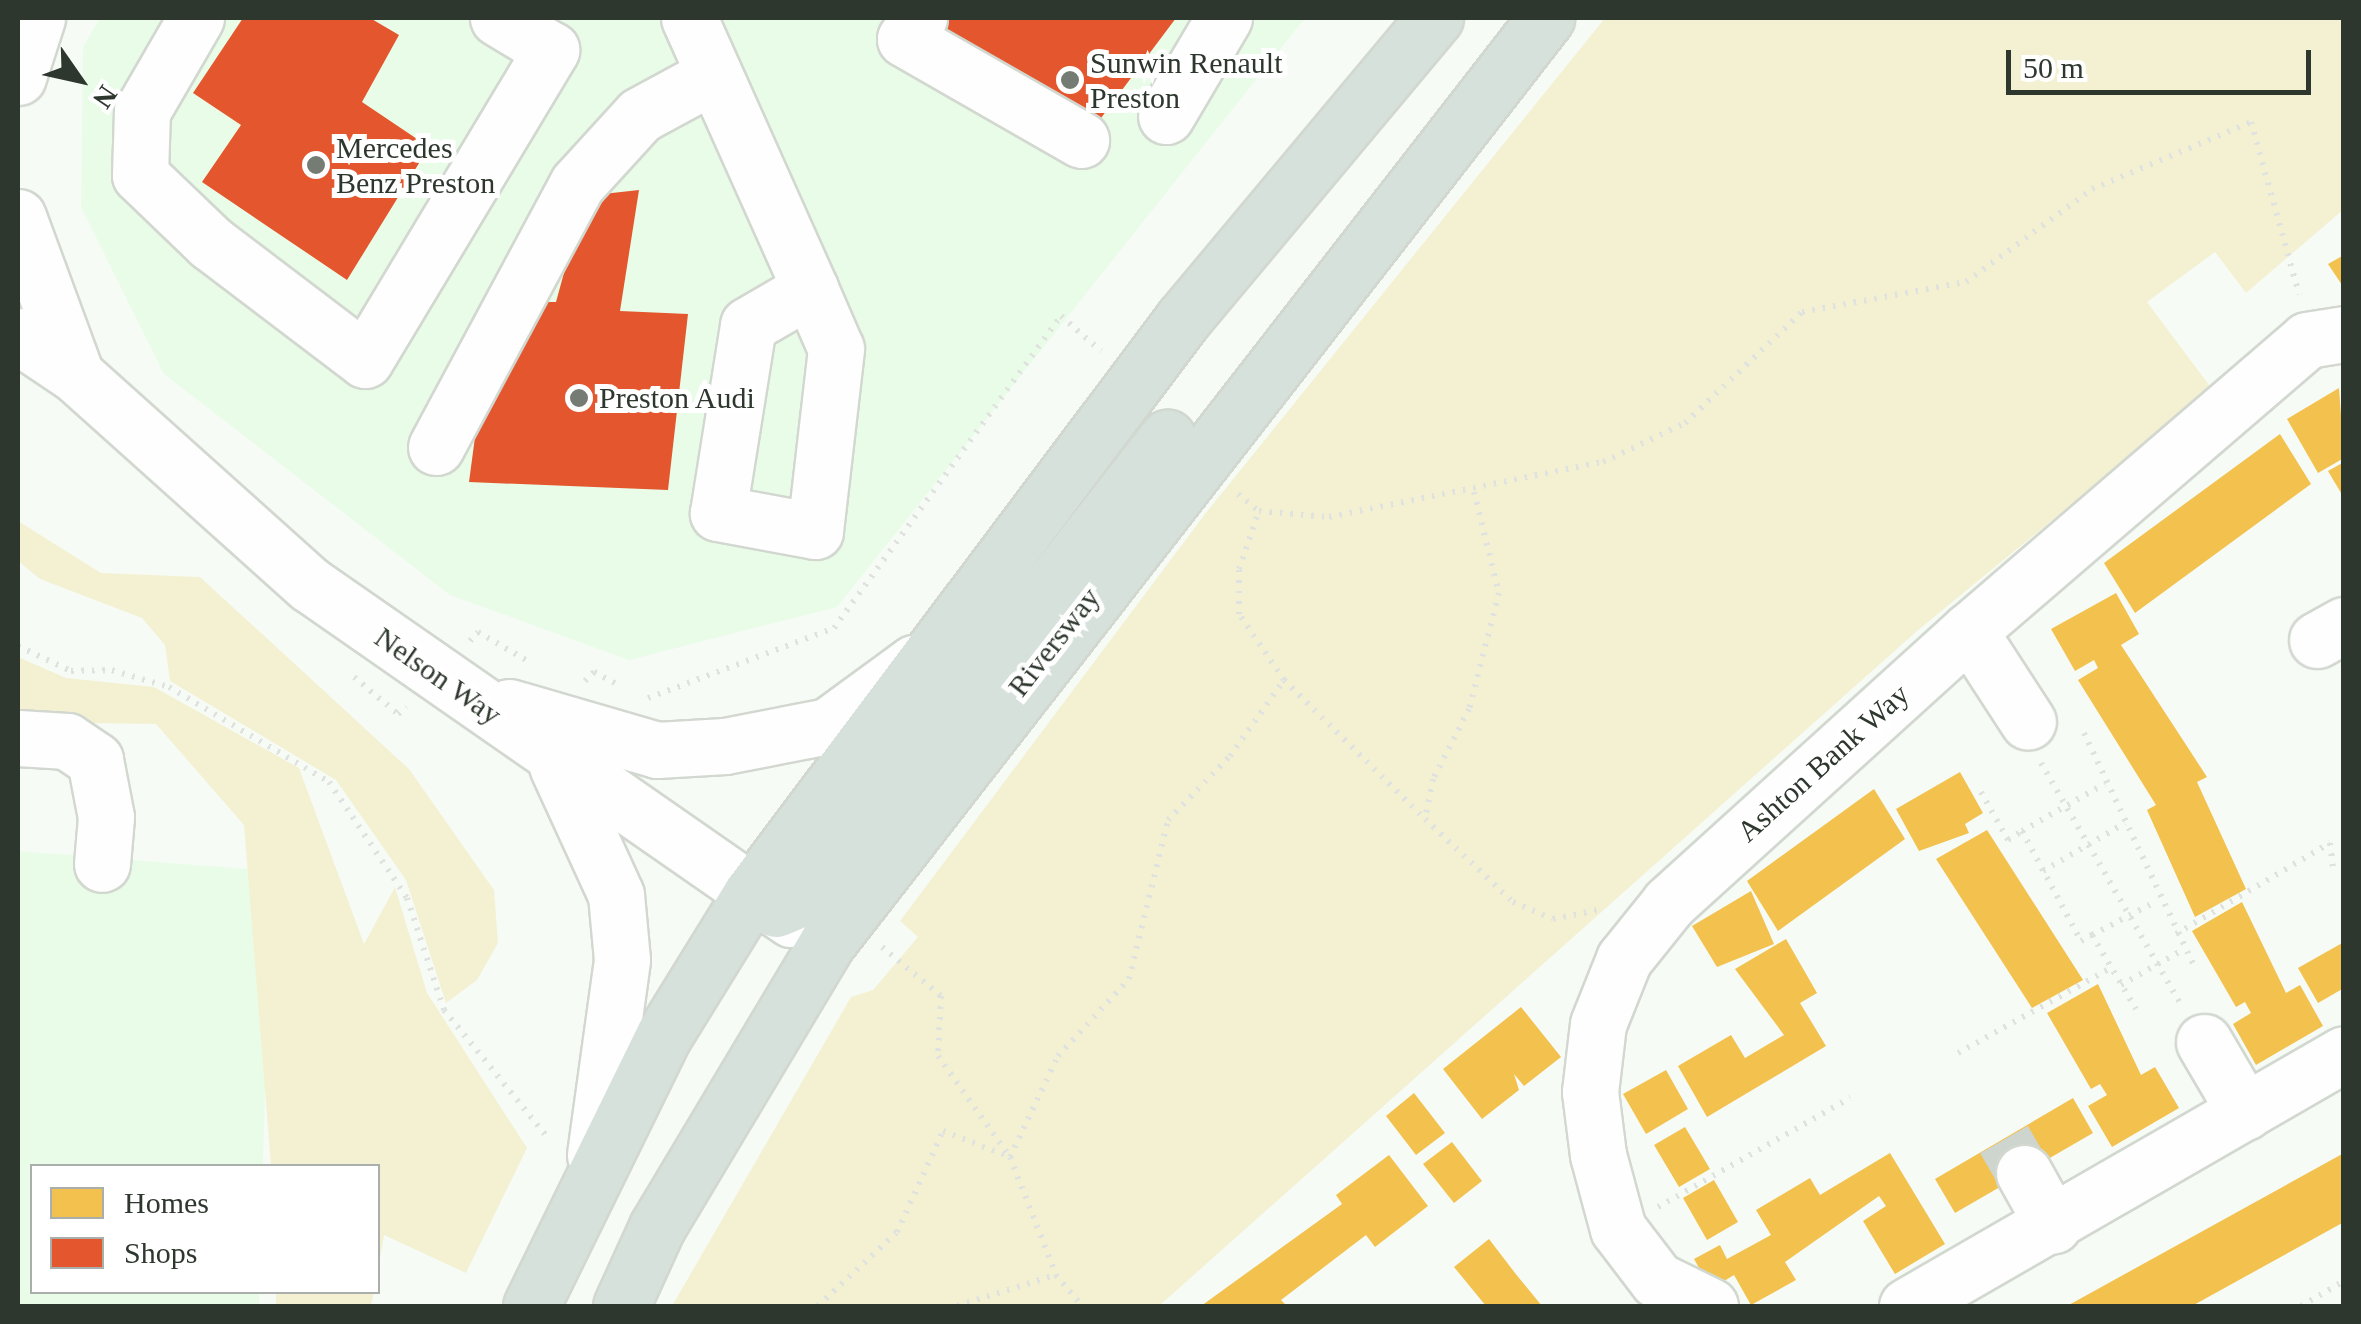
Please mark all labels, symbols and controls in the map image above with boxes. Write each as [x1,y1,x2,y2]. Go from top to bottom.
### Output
north arrow [30,30,130,130]
scale bar [2011,30,2316,92]
place label: Sunwin Renault Preston [1090,45,1282,116]
text: 50 m [2023,51,2084,84]
marker: Sunwin Renault Preston [1059,69,1081,91]
text: N [87,80,124,114]
place label: Mercedes Benz Preston [336,130,495,200]
marker: Mercedes Benz Preston [305,154,327,176]
place label: Preston Audi [599,380,756,416]
marker: Preston Audi [568,387,590,409]
street label: Riversway [1000,580,1108,704]
street label: Nelson Way [368,619,508,733]
street label: Ashton Bank Way [1729,676,1917,850]
legend [30,1164,380,1294]
text: Homes [124,1186,209,1219]
text: Shops [124,1236,197,1269]

